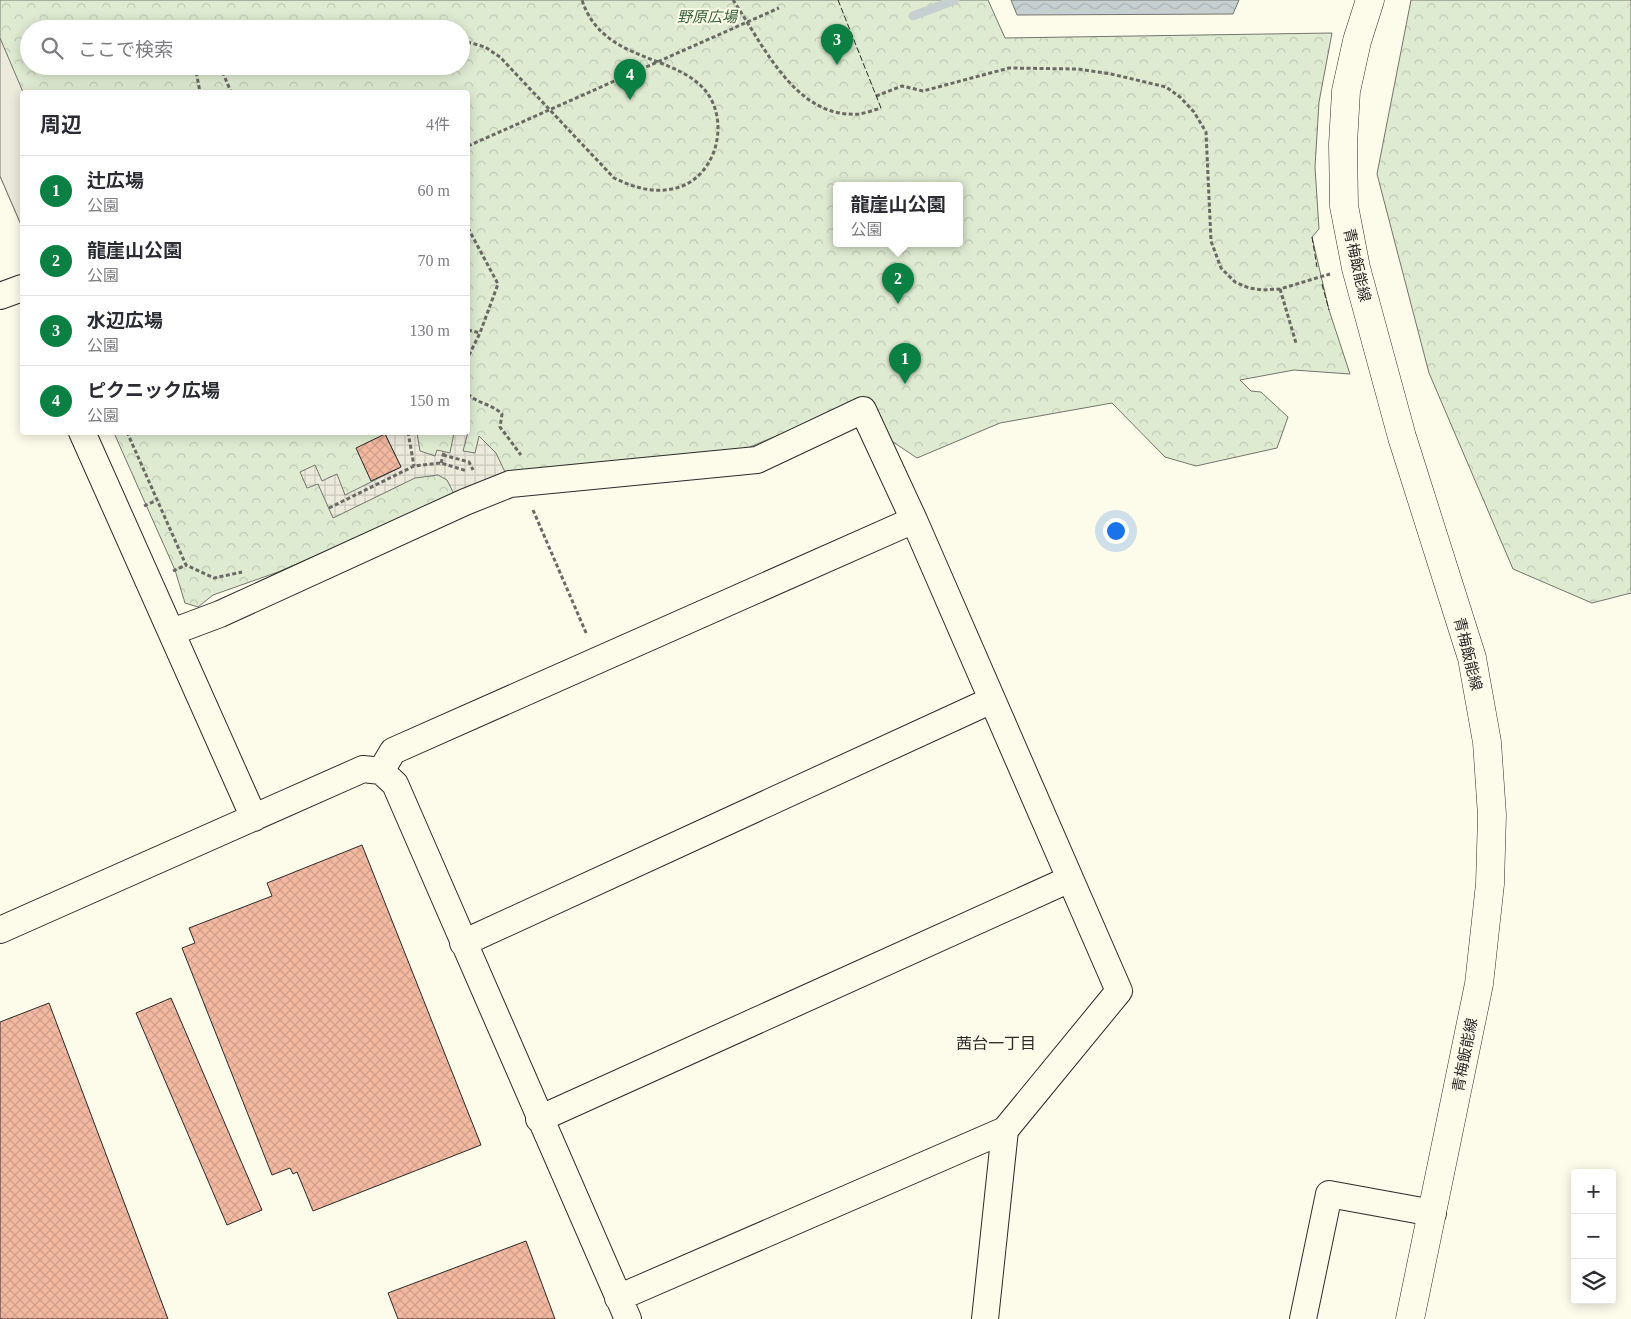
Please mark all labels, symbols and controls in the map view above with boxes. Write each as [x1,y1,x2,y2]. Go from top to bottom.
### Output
park label: 野原広場 [677,9,739,25]
search box [20,20,470,75]
pin: 3 [821,24,853,65]
icon: search [38,34,66,62]
text: ここで検索 [78,39,173,60]
pin: 4 [614,59,646,100]
text: 周辺 [40,113,82,137]
text: 4件 [426,116,450,133]
text: 辻広場 [87,170,144,191]
text: 1 [52,182,60,199]
text: 60 m [418,182,450,199]
popup [833,182,963,247]
text: 龍崖山公園 [850,194,946,215]
text: 公園 [87,197,119,214]
text: 公園 [850,221,883,238]
street label: 青梅飯能線 [1341,226,1374,303]
text: 龍崖山公園 [87,240,182,261]
text: 2 [52,252,60,269]
text: 70 m [418,252,450,269]
pin: 2 [882,263,914,304]
text: 公園 [87,267,119,284]
text: 水辺広場 [87,310,163,331]
text: 3 [52,322,60,339]
text: 130 m [410,322,450,339]
text: 公園 [87,337,119,354]
pin: 1 [889,343,921,384]
text: ピクニック広場 [87,380,220,401]
text: 4 [52,392,60,409]
text: 150 m [410,392,450,409]
text: 公園 [87,407,119,424]
your location [1103,518,1129,544]
street label: 青梅飯能線 [1451,615,1486,692]
street label: 青梅飯能線 [1449,1016,1480,1093]
district label: 茜台一丁目 [956,1035,1036,1052]
map controls [1571,1169,1616,1304]
button: + [1571,1169,1616,1214]
button: − [1571,1214,1616,1259]
button: layers [1571,1259,1616,1304]

